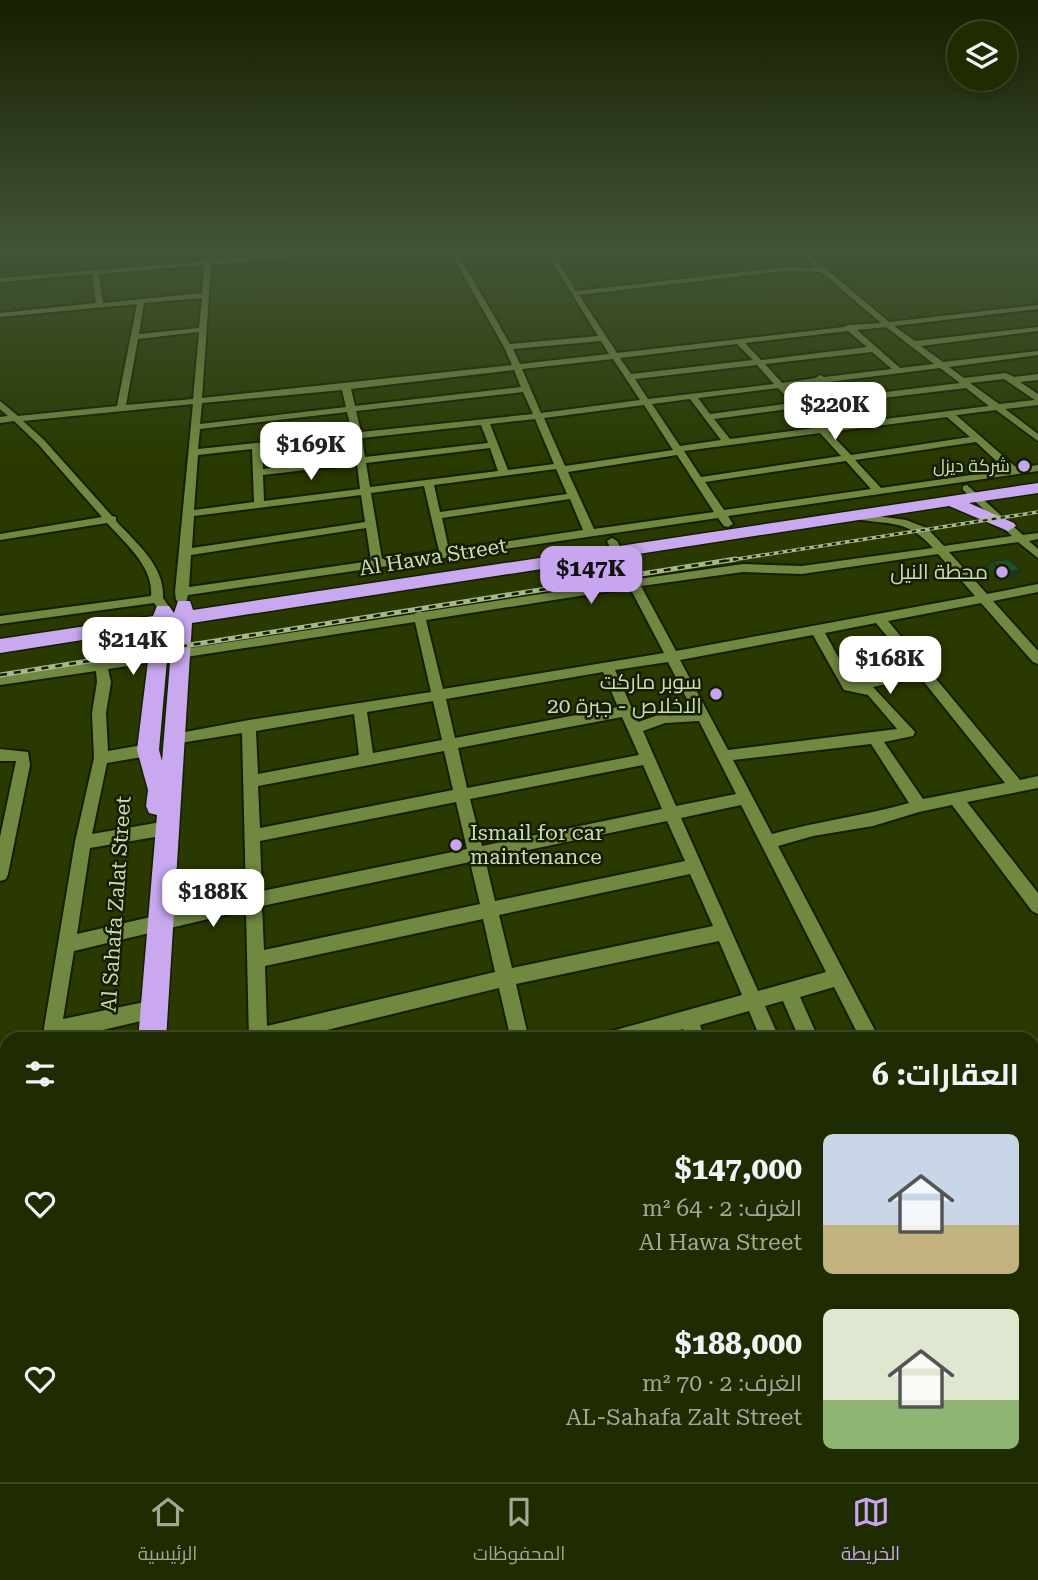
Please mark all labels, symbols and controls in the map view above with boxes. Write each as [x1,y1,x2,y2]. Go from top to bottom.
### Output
map controls [947,21,1017,91]
button: layers [947,21,1017,91]
pin: $220K [786,382,884,442]
text: $220K [800,391,870,418]
pin: $169K [262,422,360,482]
text: $169K [276,431,346,458]
place label: شركة ديزل [933,455,1010,477]
marker: شركة ديزل [1016,458,1032,474]
street label: Al Hawa Street [358,533,509,581]
pin: $147K [542,546,640,606]
text: $147K [556,555,626,582]
place label: محطة النيل [890,560,988,585]
marker: محطة النيل [994,564,1010,580]
pin: $214K [84,618,182,677]
text: $214K [98,626,168,653]
pin: $168K [841,636,939,696]
text: $168K [855,645,925,672]
place label: سوبر ماركت الاخلاص - جبرة 20 [547,670,702,719]
marker: سوبر ماركت الاخلاص - جبرة 20 [708,686,724,702]
street label: Al Sahafa Zalat Street [96,795,136,1013]
place label: Ismail for car maintenance [470,821,604,869]
marker: Ismail for car maintenance [448,837,464,853]
pin: $188K [164,870,262,929]
text: $188K [178,878,248,905]
icon: filters [21,1055,59,1093]
text: العقارات: 6 [872,1057,1019,1092]
text: $147,000 [675,1151,802,1186]
icon: home [879,1162,963,1246]
icon: heart [21,1185,59,1223]
text: الغرف: 2 · 64 m² [642,1195,802,1222]
text: Al Hawa Street [639,1229,802,1256]
text: $188,000 [675,1326,802,1361]
icon: home [879,1337,963,1421]
icon: heart [21,1360,59,1398]
text: الغرف: 2 · 70 m² [642,1370,802,1397]
text: AL-Sahafa Zalt Street [566,1404,802,1431]
tab: الرئيسية [138,1493,197,1571]
tab: المحفوظات [473,1493,565,1571]
tab: الخريطة [841,1493,900,1571]

